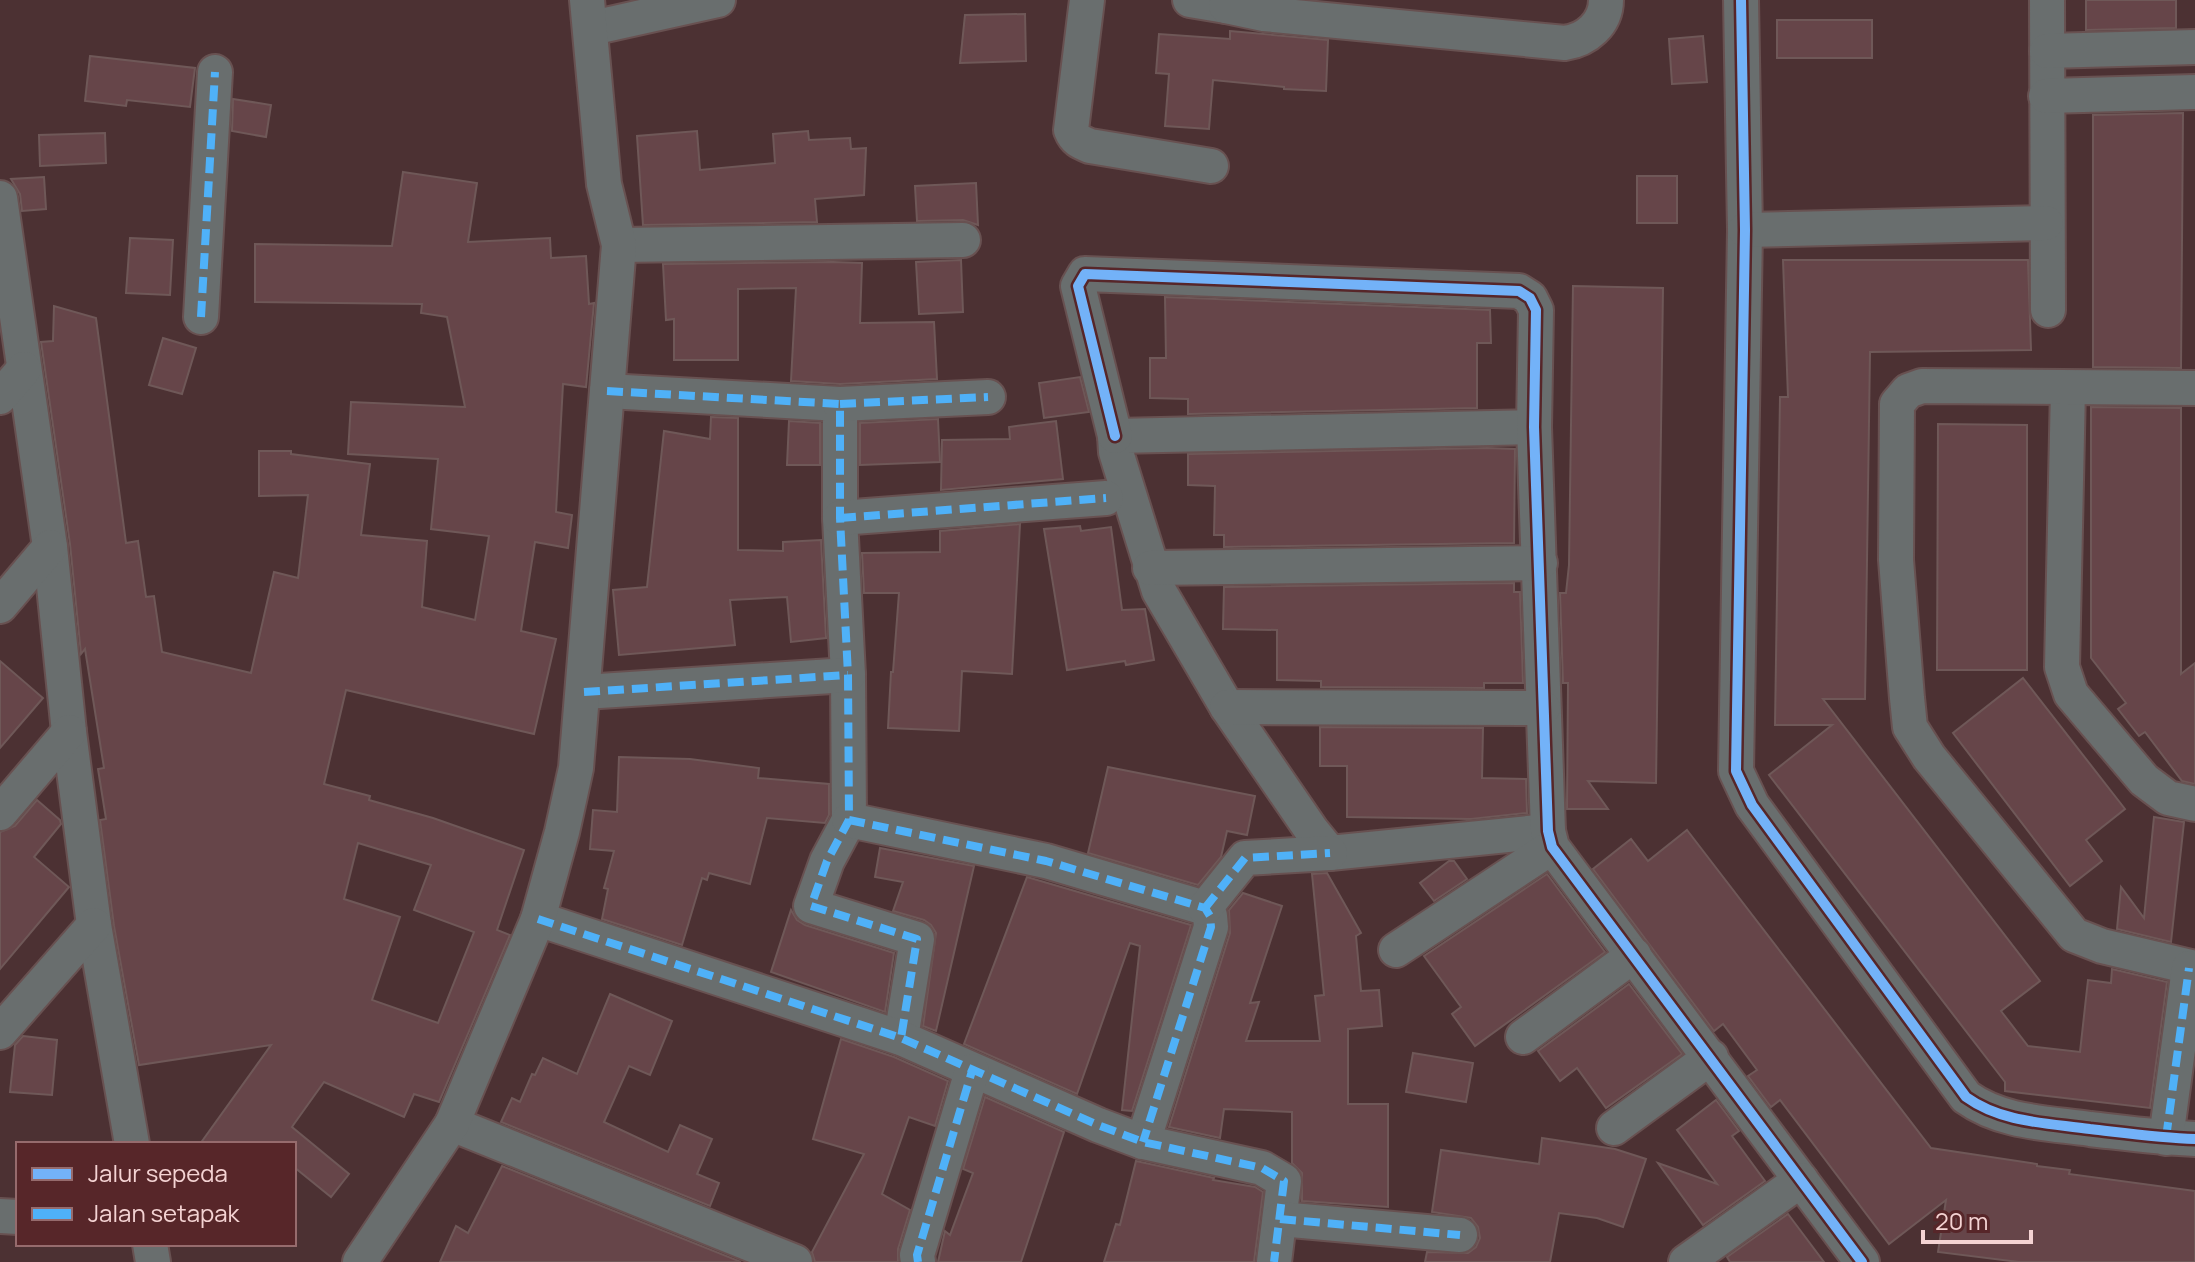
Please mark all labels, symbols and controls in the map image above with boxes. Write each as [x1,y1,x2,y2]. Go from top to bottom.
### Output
legend [16,1142,296,1246]
text: Jalur sepeda [88,1156,228,1189]
scale bar [1923,1194,2031,1244]
text: Jalan setapak [88,1196,241,1229]
text: 20 m [1935,1204,1988,1237]

